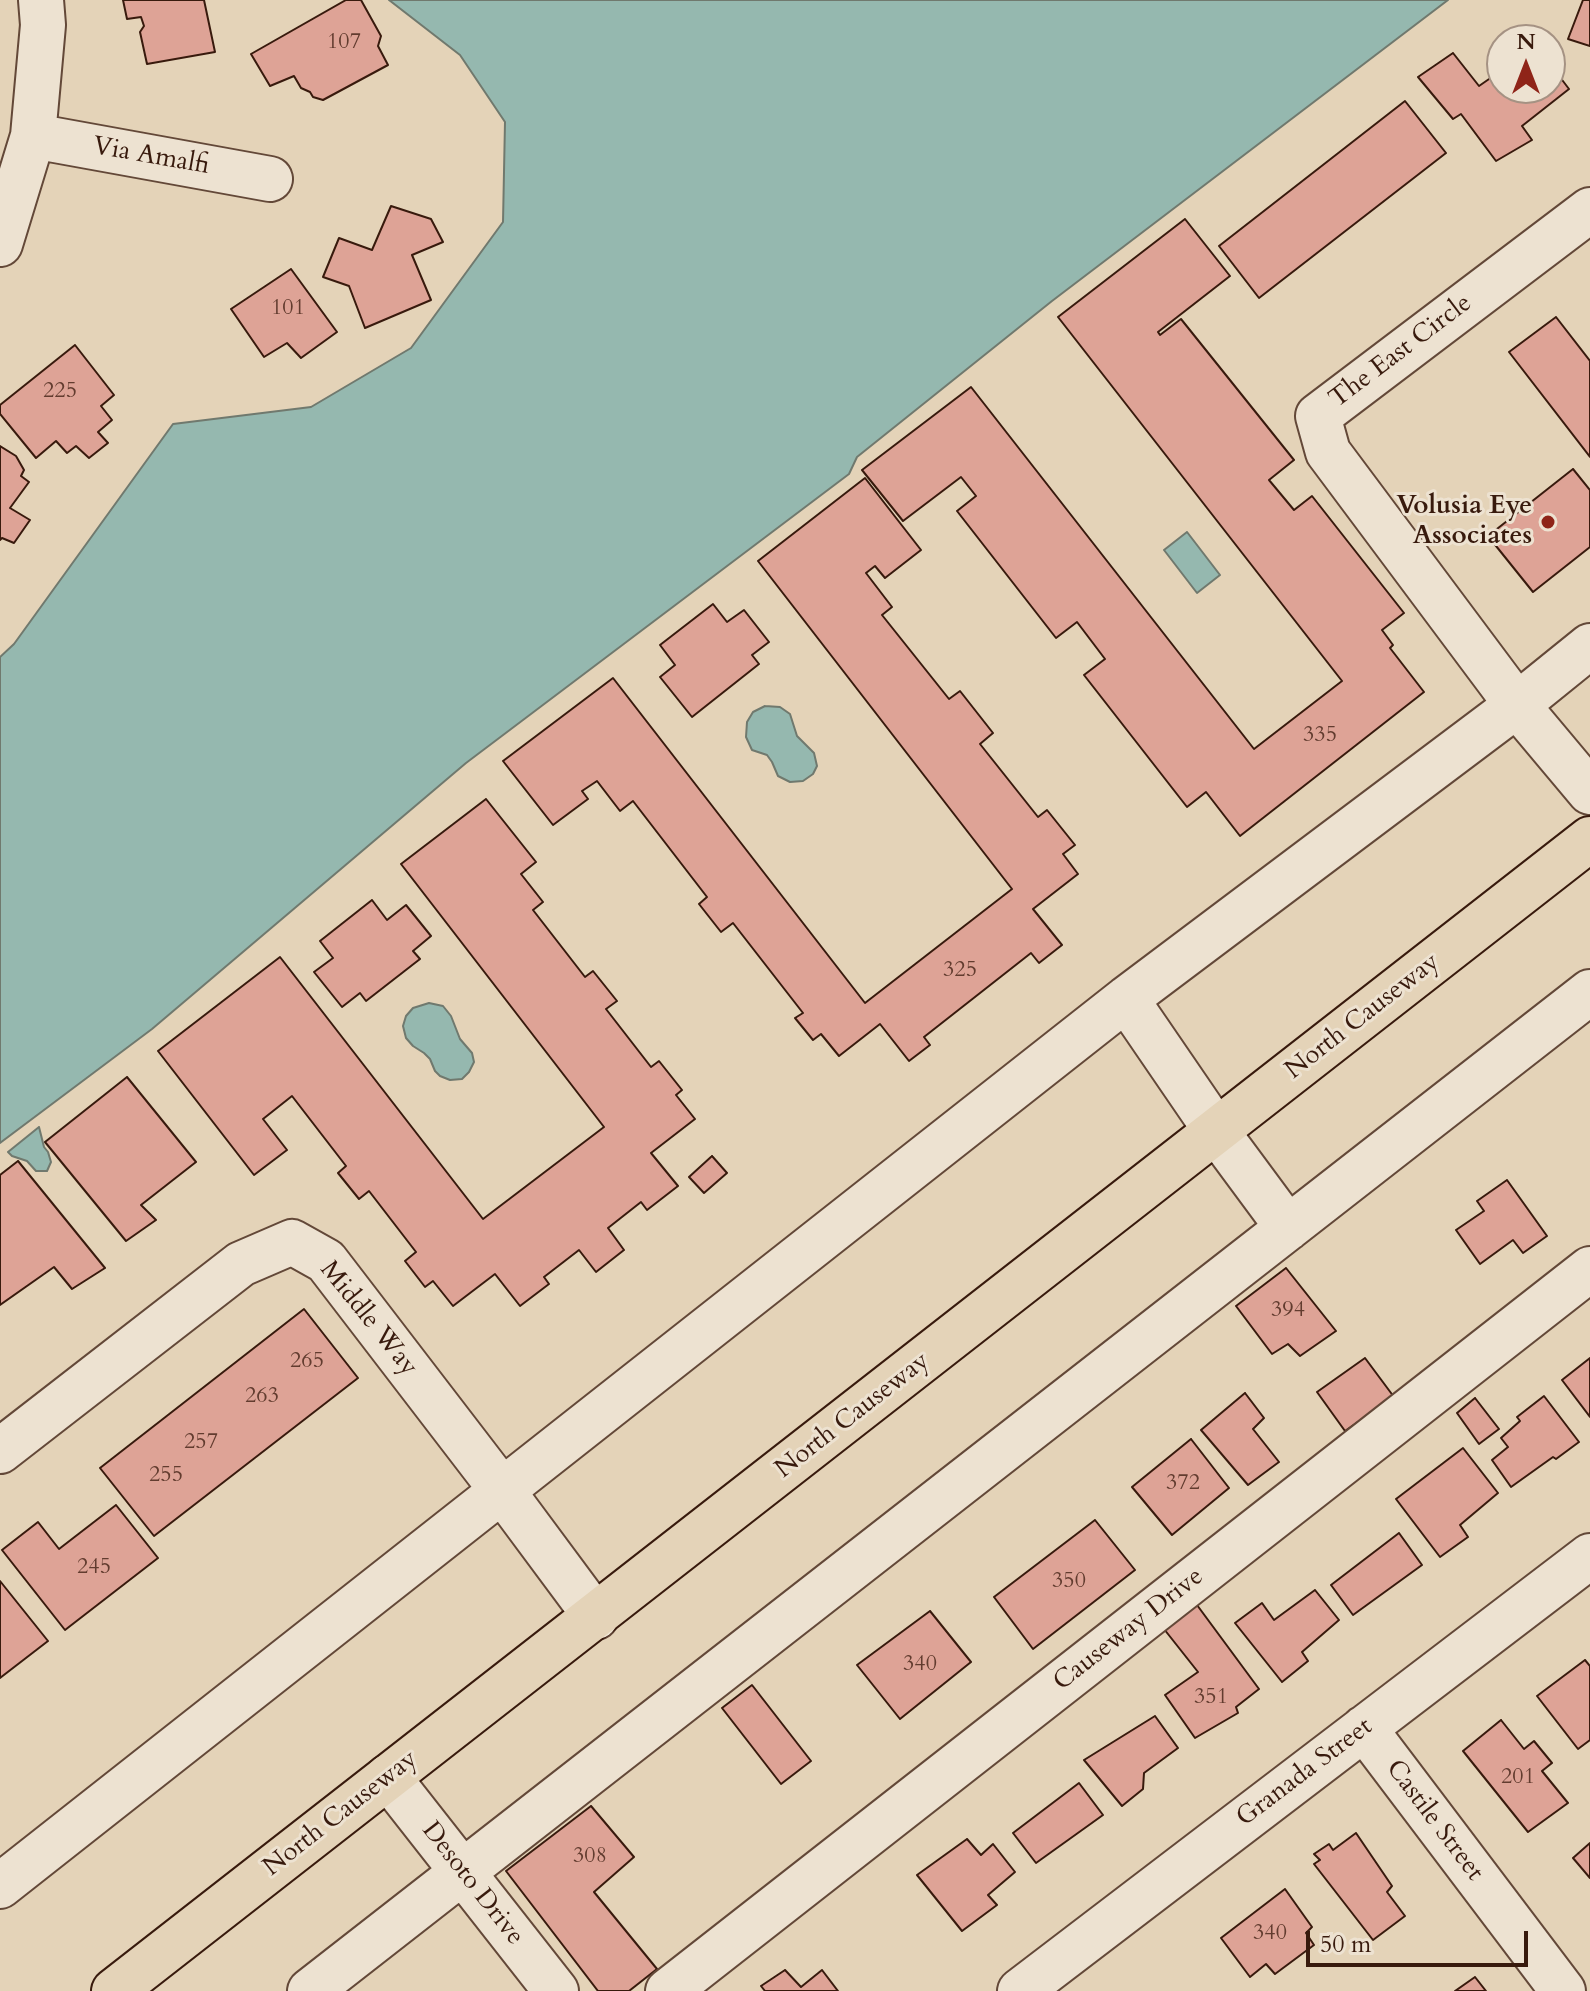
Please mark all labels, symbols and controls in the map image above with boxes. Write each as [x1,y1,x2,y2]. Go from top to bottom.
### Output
north arrow [1486,24,1566,104]
text: N [1516,27,1536,57]
house number: 107 [327,30,361,56]
street label: Via Amalfi [90,131,212,183]
street label: The East Circle [1324,288,1478,416]
house number: 101 [271,296,305,322]
house number: 225 [43,379,77,405]
place label: Volusia Eye Associates [1397,491,1532,552]
marker: Volusia Eye Associates [1539,513,1557,531]
house number: 335 [1303,723,1337,749]
street label: North Causeway [1280,947,1446,1087]
house number: 325 [943,958,977,984]
street label: Middle Way [312,1255,424,1383]
house number: 394 [1271,1298,1305,1324]
street label: North Causeway [770,1346,936,1486]
house number: 265 [290,1349,324,1375]
house number: 263 [245,1384,279,1410]
house number: 257 [184,1430,218,1456]
house number: 255 [149,1463,183,1489]
house number: 372 [1166,1471,1200,1497]
house number: 245 [77,1555,111,1581]
street label: Causeway Drive [1048,1562,1210,1698]
house number: 350 [1052,1569,1086,1595]
house number: 340 [903,1652,937,1678]
house number: 351 [1194,1685,1228,1711]
street label: Granada Street [1231,1712,1379,1834]
street label: North Causeway [258,1744,424,1884]
street label: Castile Street [1378,1754,1490,1888]
house number: 201 [1501,1765,1535,1791]
street label: Desoto Drive [414,1816,530,1952]
house number: 308 [573,1844,607,1870]
scale bar [1310,1915,1532,1965]
house number: 340 [1253,1921,1287,1947]
text: 50 m [1320,1928,1371,1961]

